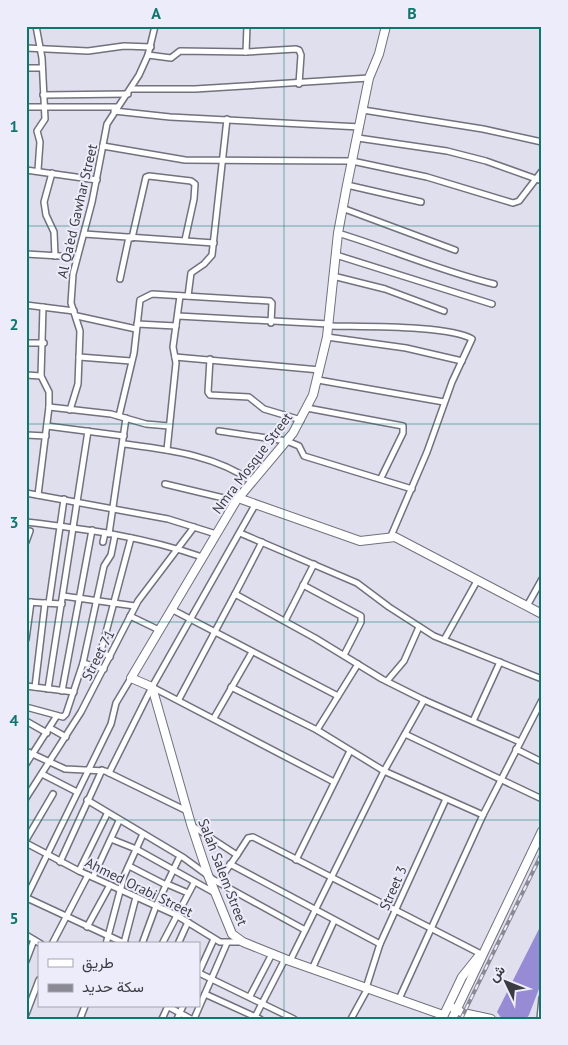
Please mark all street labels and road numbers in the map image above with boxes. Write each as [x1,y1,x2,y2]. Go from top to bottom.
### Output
street label: Al Qa'ed Gawhar Street [53,142,101,280]
street label: Nmra Mosque Street [208,409,296,517]
street label: Street 71 [78,627,118,683]
street label: Salah Salem Street [194,816,252,928]
street label: Ahmed Orabi Street [82,853,196,921]
street label: Street 3 [375,863,411,913]

